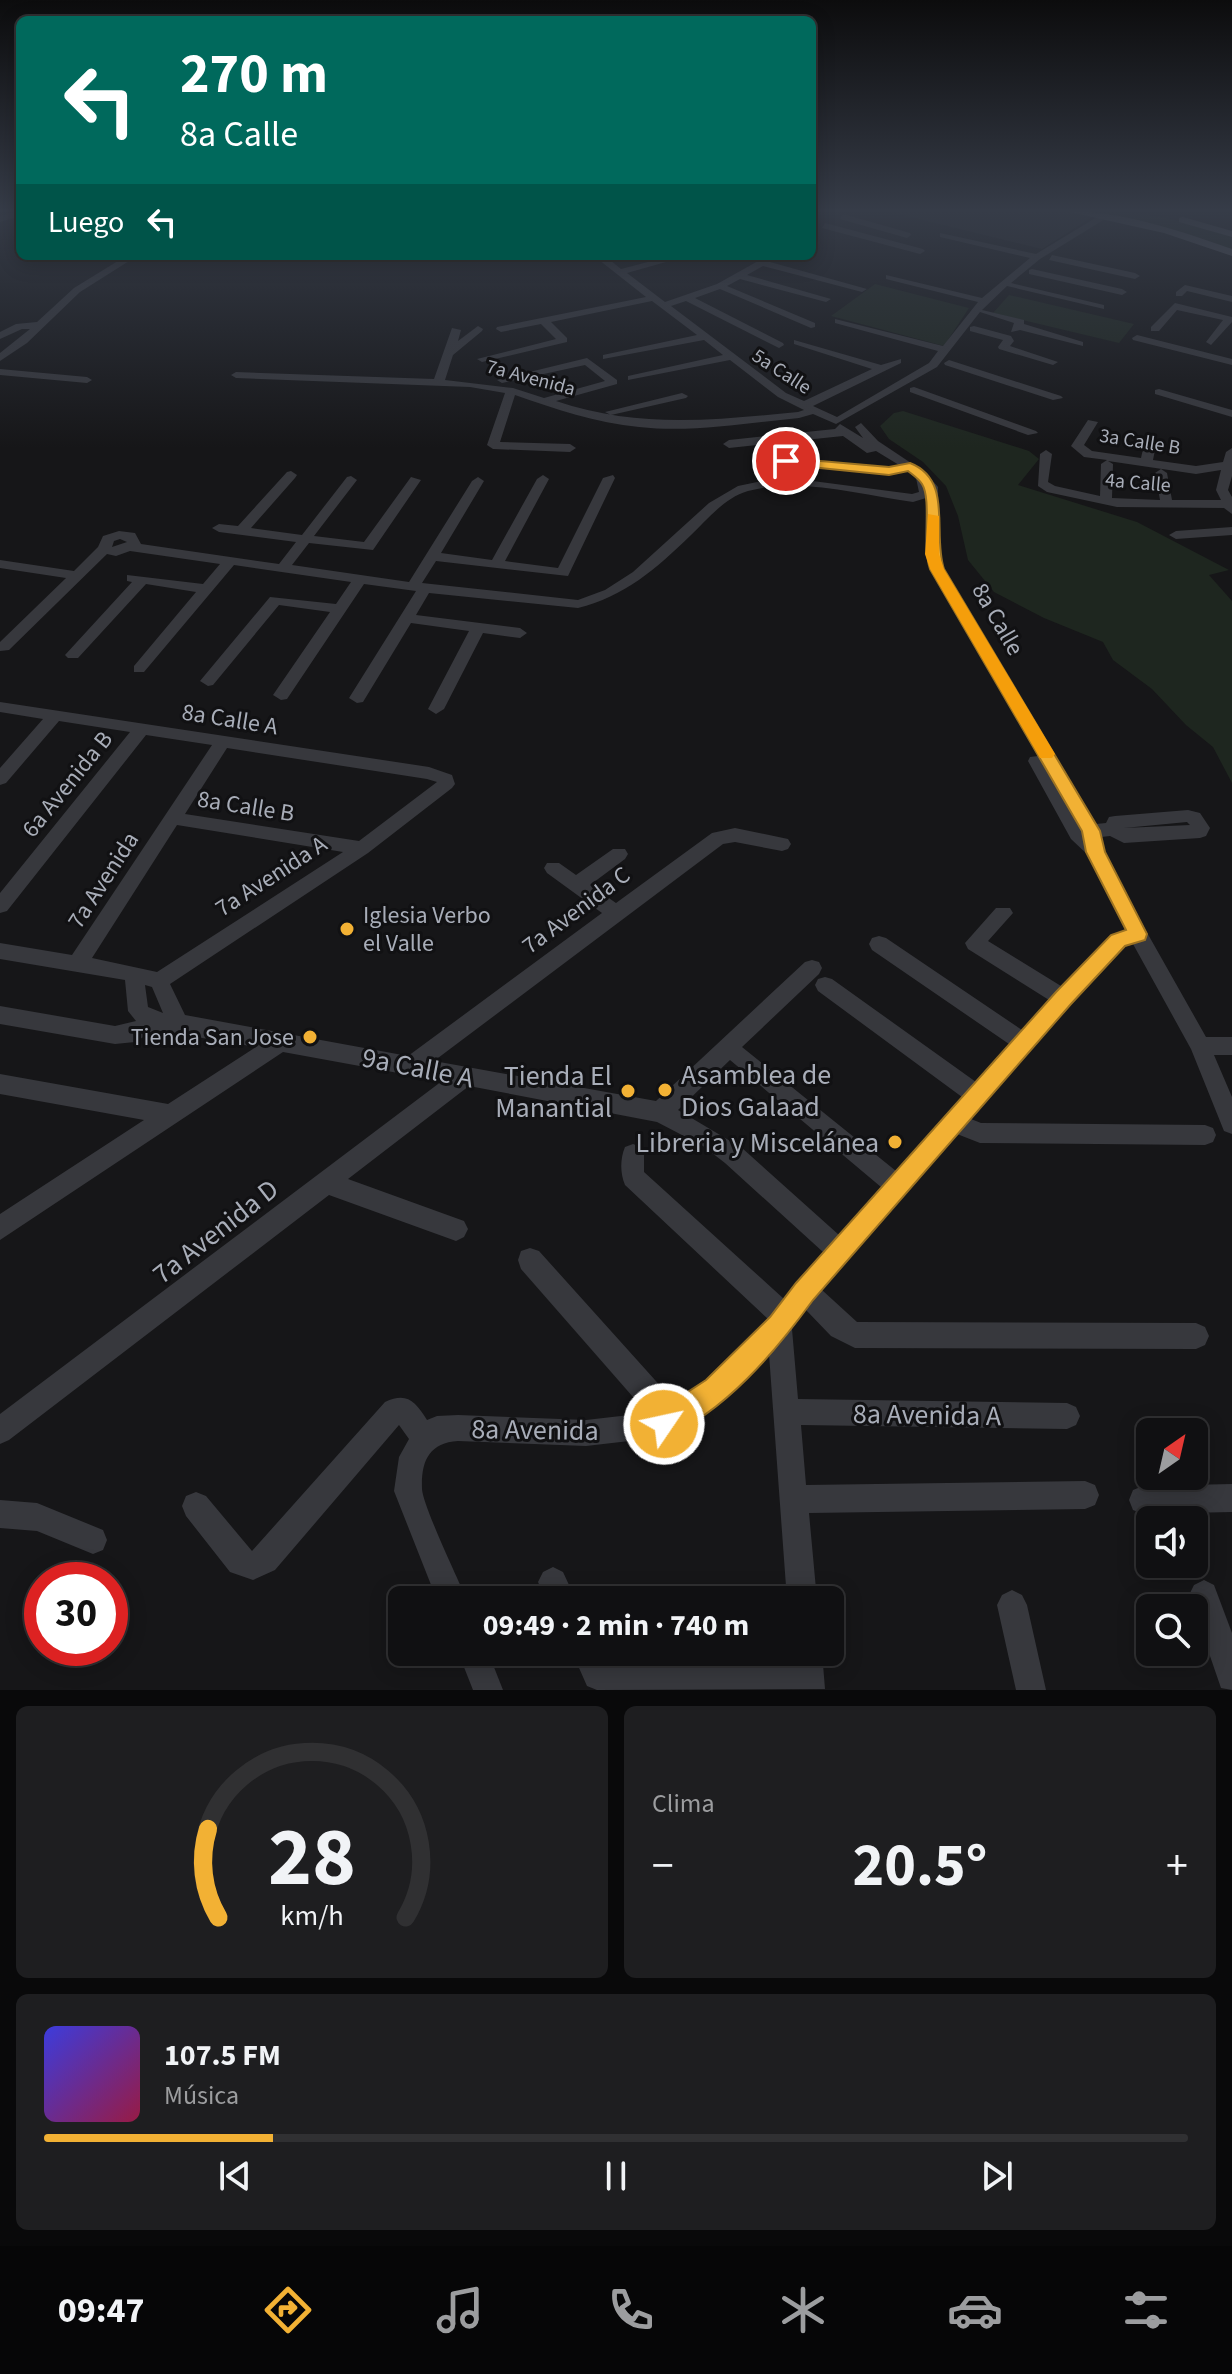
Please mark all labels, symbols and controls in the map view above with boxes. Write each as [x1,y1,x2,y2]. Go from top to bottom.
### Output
text: 270 m [180,35,328,114]
icon: left [48,48,152,152]
text: 8a Calle [180,109,298,160]
icon: left [140,200,184,244]
text: Luego [48,201,124,244]
street label: 5a Calle [746,342,817,401]
street label: 7a Avenida [483,353,578,403]
street label: 3a Calle B [1097,422,1182,462]
pin [752,427,820,495]
icon: arrive [764,439,808,483]
street label: 4a Calle [1104,466,1172,500]
street label: 8a Calle [963,576,1032,662]
street label: 8a Calle A [179,695,280,744]
street label: 6a Avenida B [13,724,121,845]
street label: 8a Calle B [195,782,297,831]
street label: 7a Avenida [59,825,148,936]
street label: 7a Avenida A [208,827,334,926]
street label: 7a Avenida C [515,858,638,963]
place label: Iglesia Verbo el Valle [363,898,491,961]
marker: Iglesia Verbo el Valle [338,920,356,938]
place label: Tienda San Jose [131,1020,294,1055]
marker: Tienda San Jose [301,1028,319,1046]
street label: 9a Calle A [359,1038,478,1099]
place label: Asamblea de Dios Galaad [681,1055,831,1127]
place label: Tienda El Manantial [495,1056,612,1128]
marker: Asamblea de Dios Galaad [656,1081,674,1099]
marker: Tienda El Manantial [619,1082,637,1100]
place label: Libreria y Miscelánea [635,1123,879,1163]
marker: Libreria y Miscelánea [886,1133,904,1151]
street label: 7a Avenida D [144,1170,287,1294]
position arrow [622,1382,706,1466]
street label: 8a Avenida A [853,1394,1002,1436]
street label: 8a Avenida [471,1409,599,1451]
north arrow [1136,1418,1208,1490]
map controls [1136,1418,1208,1666]
button: sound [1136,1506,1208,1578]
speed limit sign: 30 [24,1562,128,1666]
button: search [1136,1594,1208,1666]
text: 09:49 · 2 min · 740 m [483,1604,749,1647]
text: Clima [652,1785,715,1822]
text: 28 [268,1799,356,1917]
text: 20.5° [853,1824,987,1909]
text: − [652,1835,674,1898]
text: + [1166,1835,1188,1898]
text: km/h [280,1896,344,1936]
text: 107.5 FM [164,2034,281,2077]
text: Música [164,2077,239,2114]
icon: previous [213,2154,257,2198]
icon: pause [594,2154,638,2198]
icon: next [975,2154,1019,2198]
icon: directions [260,2282,316,2338]
icon: music [432,2282,488,2338]
icon: phone [603,2282,659,2338]
icon: climate [775,2282,831,2338]
icon: car [947,2282,1003,2338]
icon: filters [1118,2282,1174,2338]
text: 09:47 [58,2285,145,2336]

